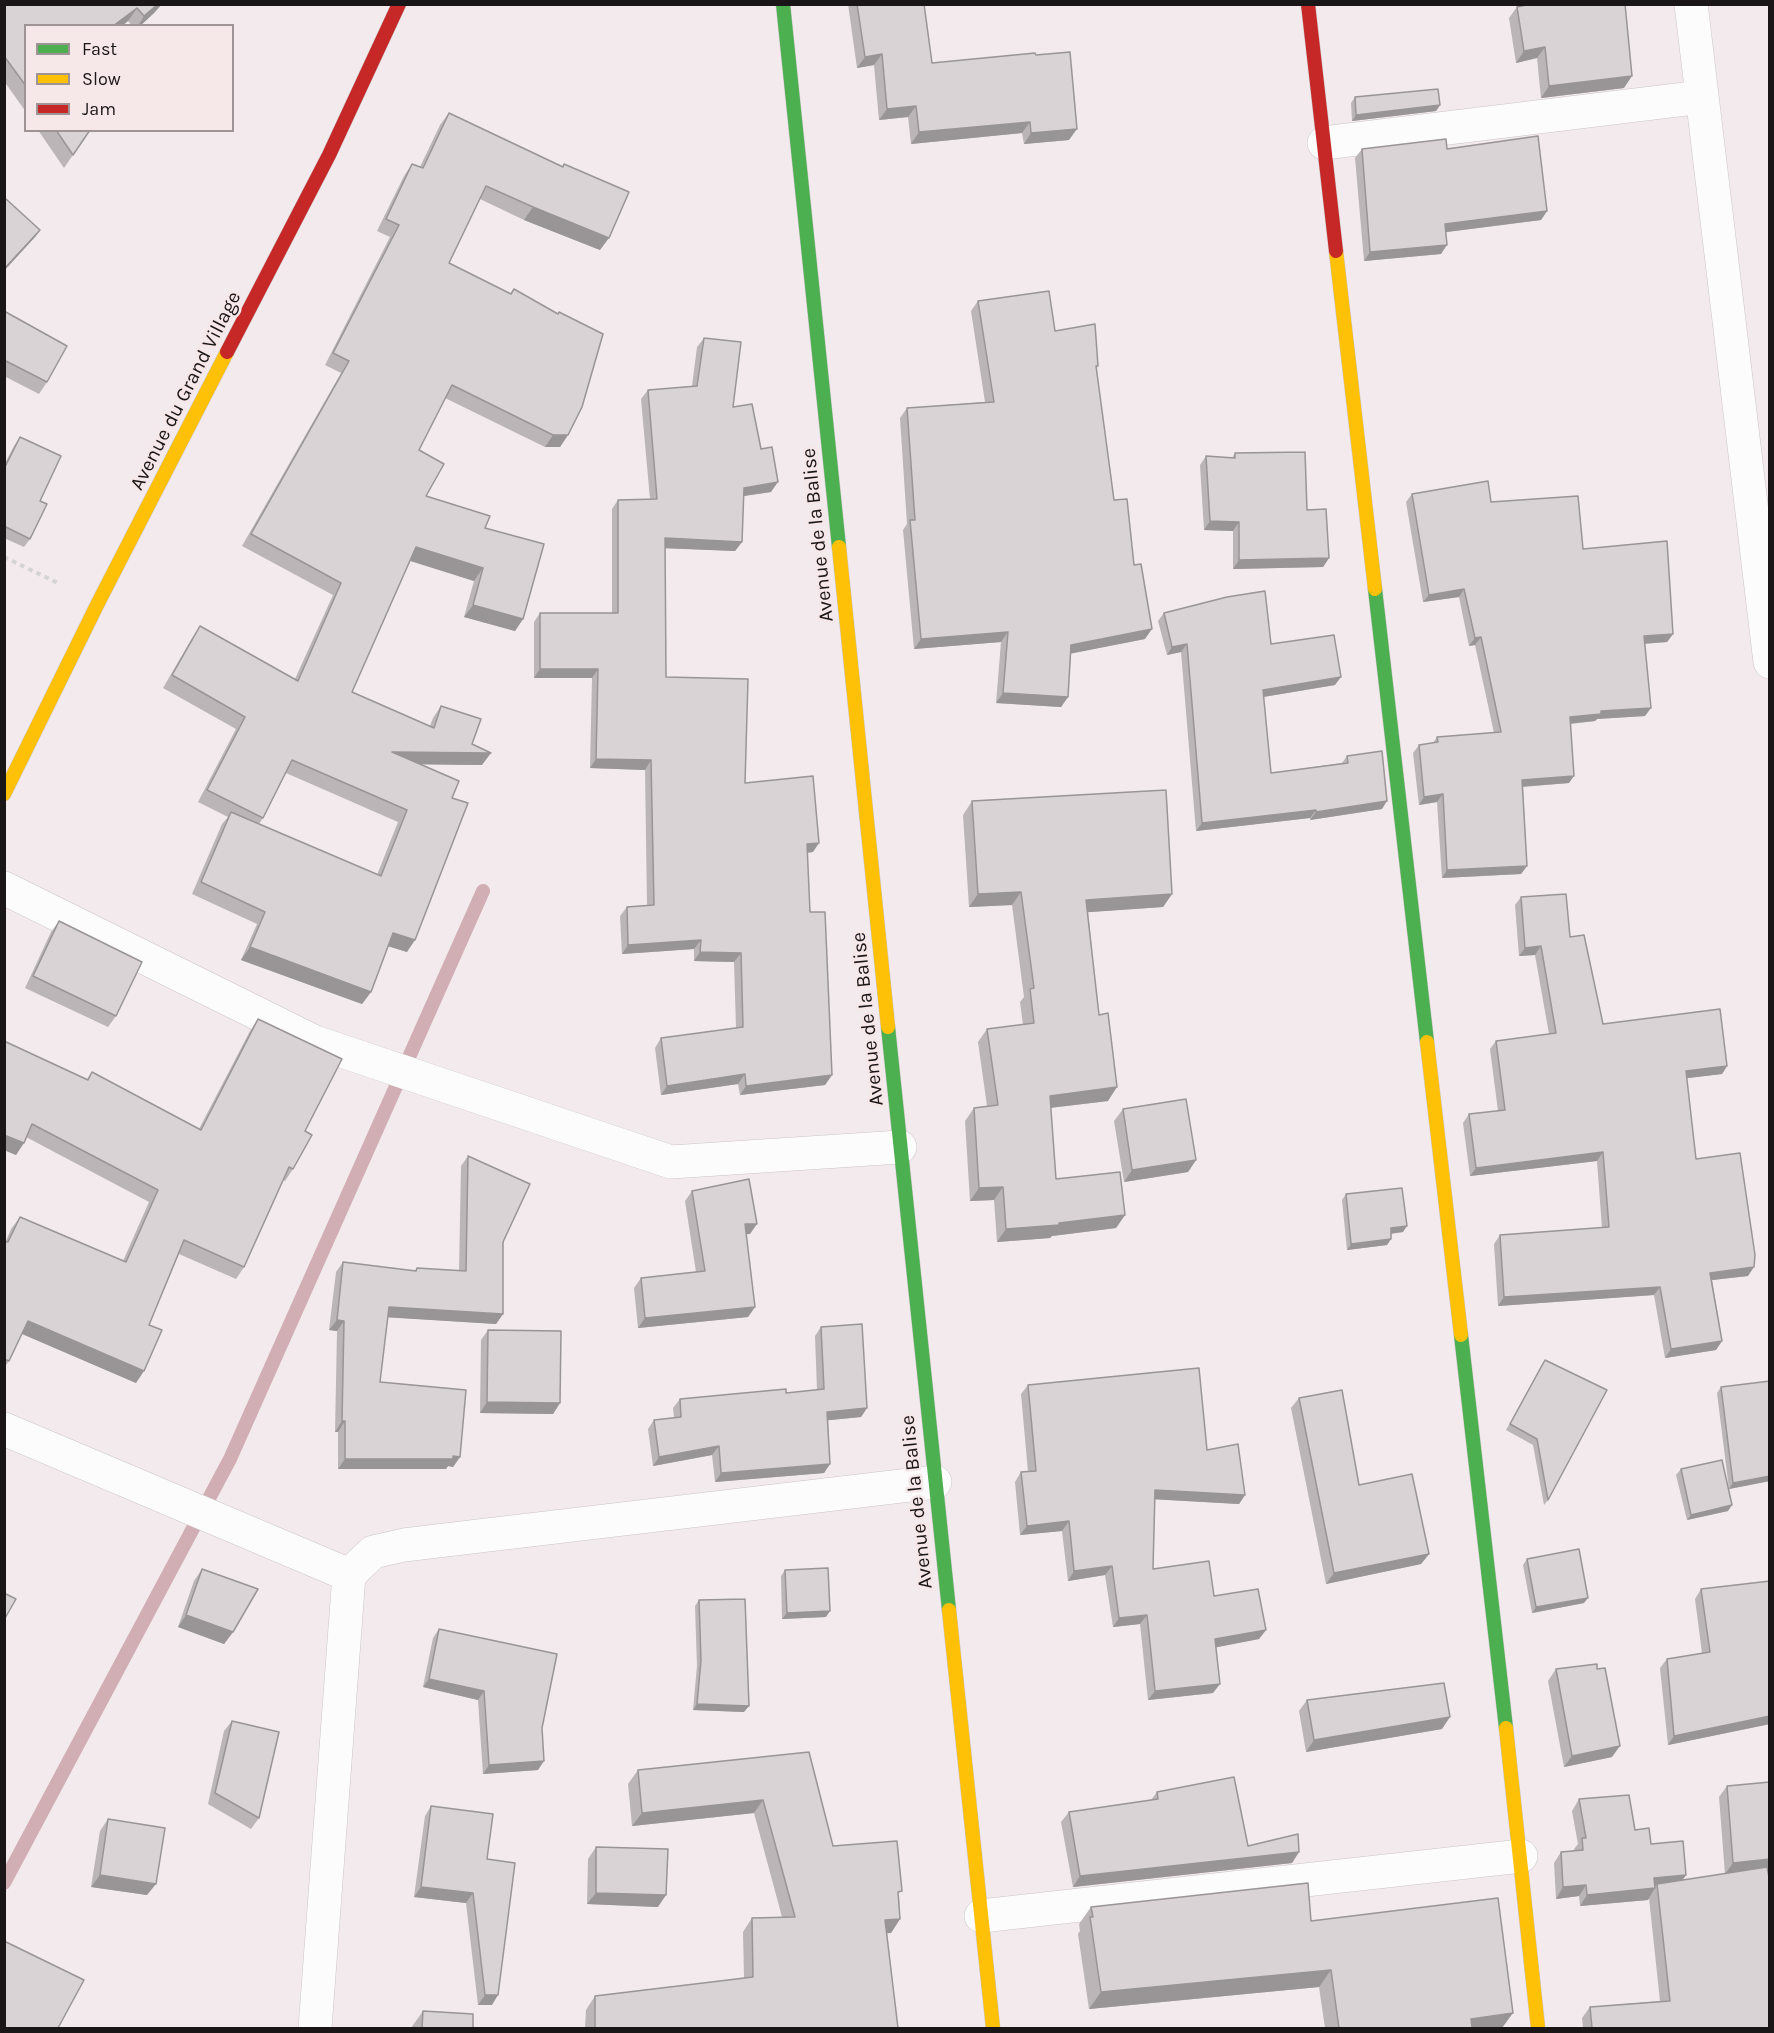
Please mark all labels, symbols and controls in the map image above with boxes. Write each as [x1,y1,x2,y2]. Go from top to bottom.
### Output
legend [24,24,234,132]
text: Fast [82,38,117,60]
text: Slow [82,68,121,90]
text: Jam [82,98,116,120]
street label: Avenue du Grand Village [125,288,247,494]
street label: Avenue de la Balise [797,447,839,623]
street label: Avenue de la Balise [847,931,889,1107]
street label: Avenue de la Balise [896,1414,938,1590]

